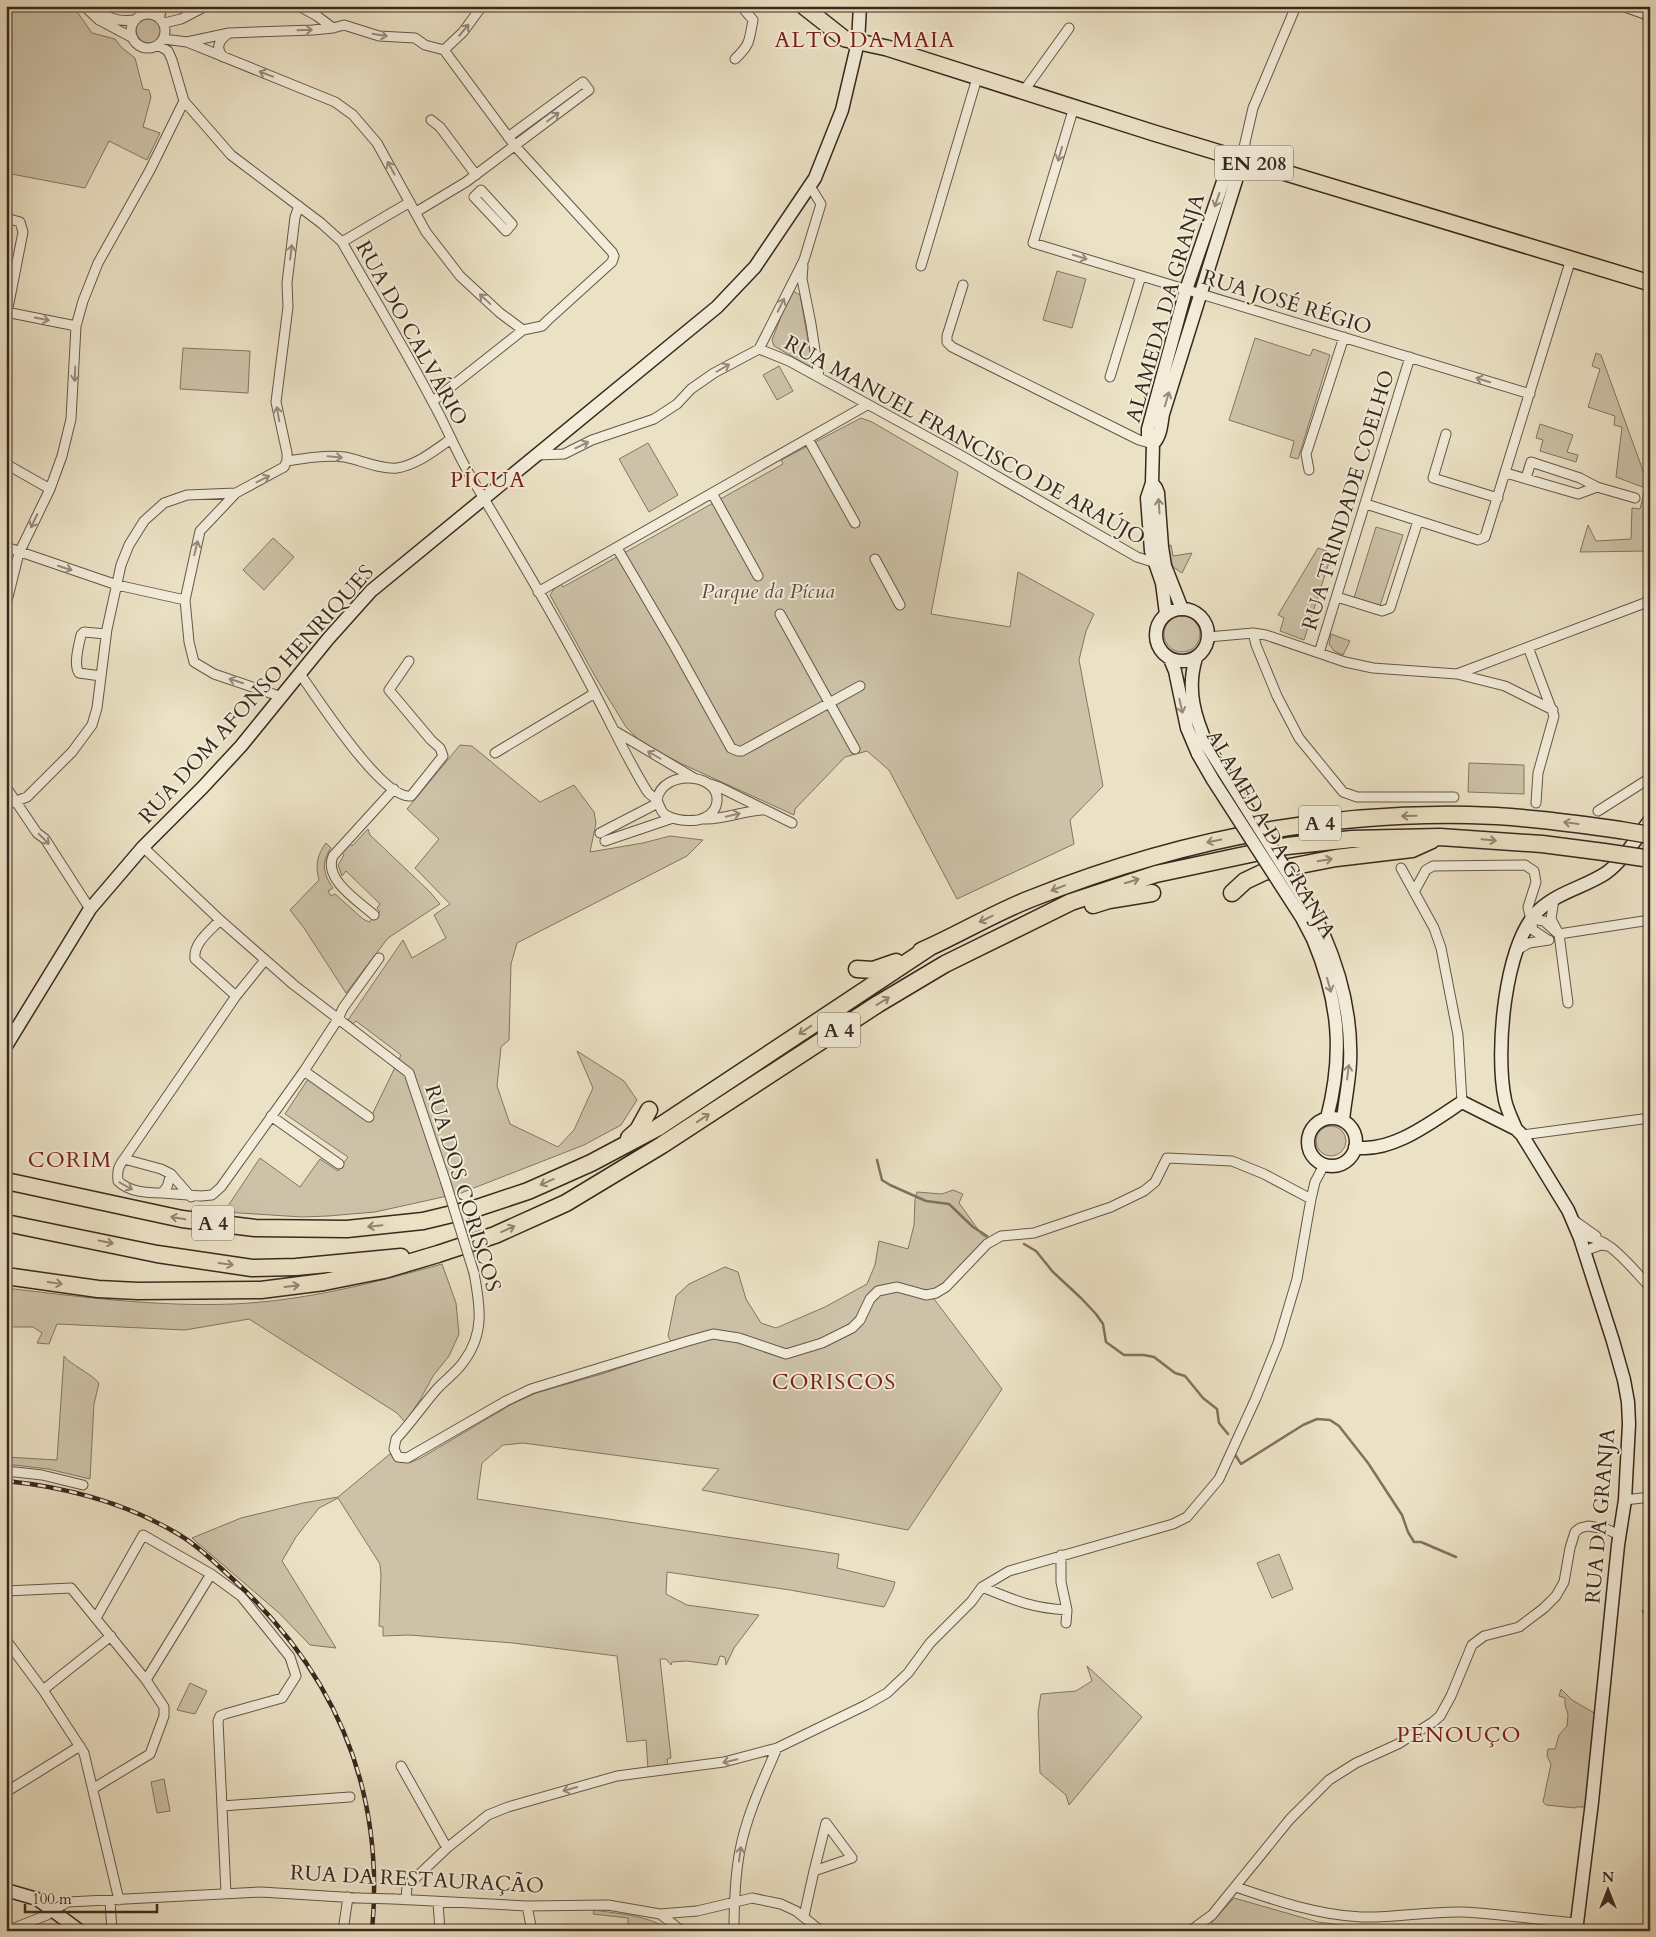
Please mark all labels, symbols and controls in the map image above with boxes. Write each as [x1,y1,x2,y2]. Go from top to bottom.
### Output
one-way arrow [459,23,470,36]
district label: ALTO DA MAIA [775,25,956,55]
one-way arrow [297,26,313,35]
one-way arrow [371,30,387,40]
one-way arrow [259,69,274,79]
one-way arrow [546,111,559,122]
one-way arrow [1054,145,1064,161]
road number: EN 208 [1215,146,1293,180]
one-way arrow [386,161,395,176]
street label: ALAMEDA DA GRANJA [1119,190,1212,426]
one-way arrow [1211,192,1221,208]
street label: RUA DO CALVÁRIO [349,236,474,431]
one-way arrow [286,245,296,261]
one-way arrow [1072,252,1088,262]
street label: RUA JOSÉ RÉGIO [1198,263,1375,342]
one-way arrow [479,293,492,305]
one-way arrow [777,298,786,313]
one-way arrow [33,315,49,324]
street label: RUA MANUEL FRANCISCO DE ARAÚJO [779,328,1151,552]
one-way arrow [715,362,729,372]
one-way arrow [70,366,79,382]
street label: RUA TRINDADE COELHO [1295,367,1402,634]
one-way arrow [1476,374,1492,384]
one-way arrow [1163,392,1173,408]
one-way arrow [273,406,282,422]
one-way arrow [574,440,589,449]
one-way arrow [327,452,343,461]
district label: PÍCUA [450,465,526,495]
one-way arrow [255,474,270,483]
one-way arrow [1154,499,1164,515]
one-way arrow [29,513,39,528]
one-way arrow [192,540,201,556]
street label: RUA DOM AFONSO HENRIQUES [132,559,381,830]
one-way arrow [57,564,73,573]
park label: Parque da Pícua [701,577,835,606]
one-way arrow [228,675,244,685]
one-way arrow [1177,698,1186,714]
street label: ALAMEDA DA GRANJA [1199,725,1342,944]
one-way arrow [648,749,662,759]
road number: A 4 [1299,806,1341,840]
one-way arrow [724,810,740,819]
one-way arrow [1402,811,1418,821]
one-way arrow [1564,818,1580,828]
one-way arrow [38,833,50,846]
one-way arrow [1481,835,1497,845]
one-way arrow [1206,837,1222,846]
one-way arrow [1317,855,1333,865]
one-way arrow [1124,876,1140,886]
one-way arrow [1051,884,1067,893]
one-way arrow [979,914,994,924]
one-way arrow [1324,976,1334,992]
one-way arrow [876,996,890,1006]
road number: A 4 [818,1012,860,1048]
one-way arrow [799,1025,813,1035]
one-way arrow [1344,1064,1354,1080]
street label: RUA DOS CORISCOS [417,1081,508,1295]
one-way arrow [696,1113,710,1124]
district label: CORIM [28,1145,112,1175]
one-way arrow [540,1178,555,1188]
one-way arrow [118,1181,133,1191]
road number: A 4 [192,1206,234,1240]
one-way arrow [170,1212,186,1222]
one-way arrow [367,1221,383,1231]
one-way arrow [500,1223,515,1233]
one-way arrow [97,1238,113,1247]
one-way arrow [218,1259,234,1269]
one-way arrow [46,1278,62,1288]
one-way arrow [284,1281,300,1291]
district label: CORISCOS [772,1367,896,1397]
street label: RUA DA GRANJA [1578,1427,1623,1605]
district label: PENOUÇO [1396,1720,1522,1750]
one-way arrow [722,1757,738,1766]
one-way arrow [562,1785,578,1795]
one-way arrow [735,1847,745,1863]
street label: RUA DA RESTAURAÇÃO [289,1857,545,1901]
north arrow [1584,1864,1634,1914]
text: N [1602,1868,1614,1887]
scale bar [25,1882,158,1914]
text: 100 m [32,1889,72,1909]

